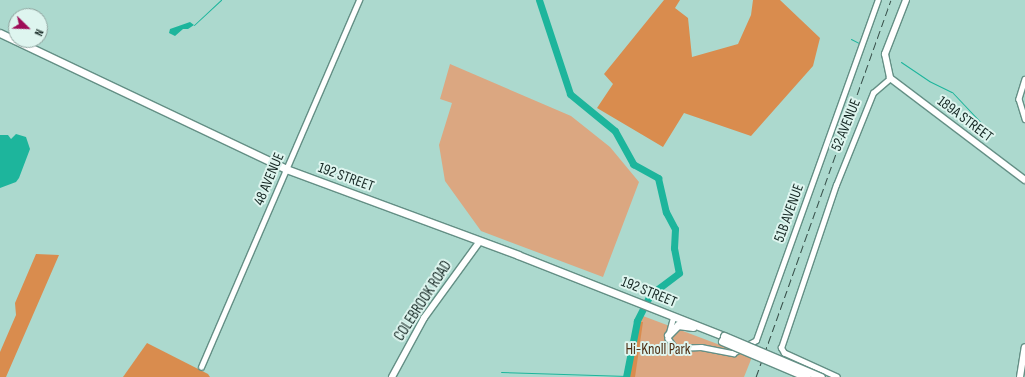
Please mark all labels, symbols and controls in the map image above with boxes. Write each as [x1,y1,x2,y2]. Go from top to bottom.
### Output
north arrow [8,8,48,48]
text: N [31,27,46,38]
street label: 189A STREET [934,92,996,146]
street label: 52 AVENUE [827,96,865,154]
street label: 48 AVENUE [250,150,288,208]
street label: 192 STREET [316,159,376,195]
street label: 51B AVENUE [770,181,808,245]
street label: COLEBROOK ROAD [390,258,456,344]
street label: 192 STREET [619,273,679,311]
park label: Hi-Knoll Park [625,341,691,359]

